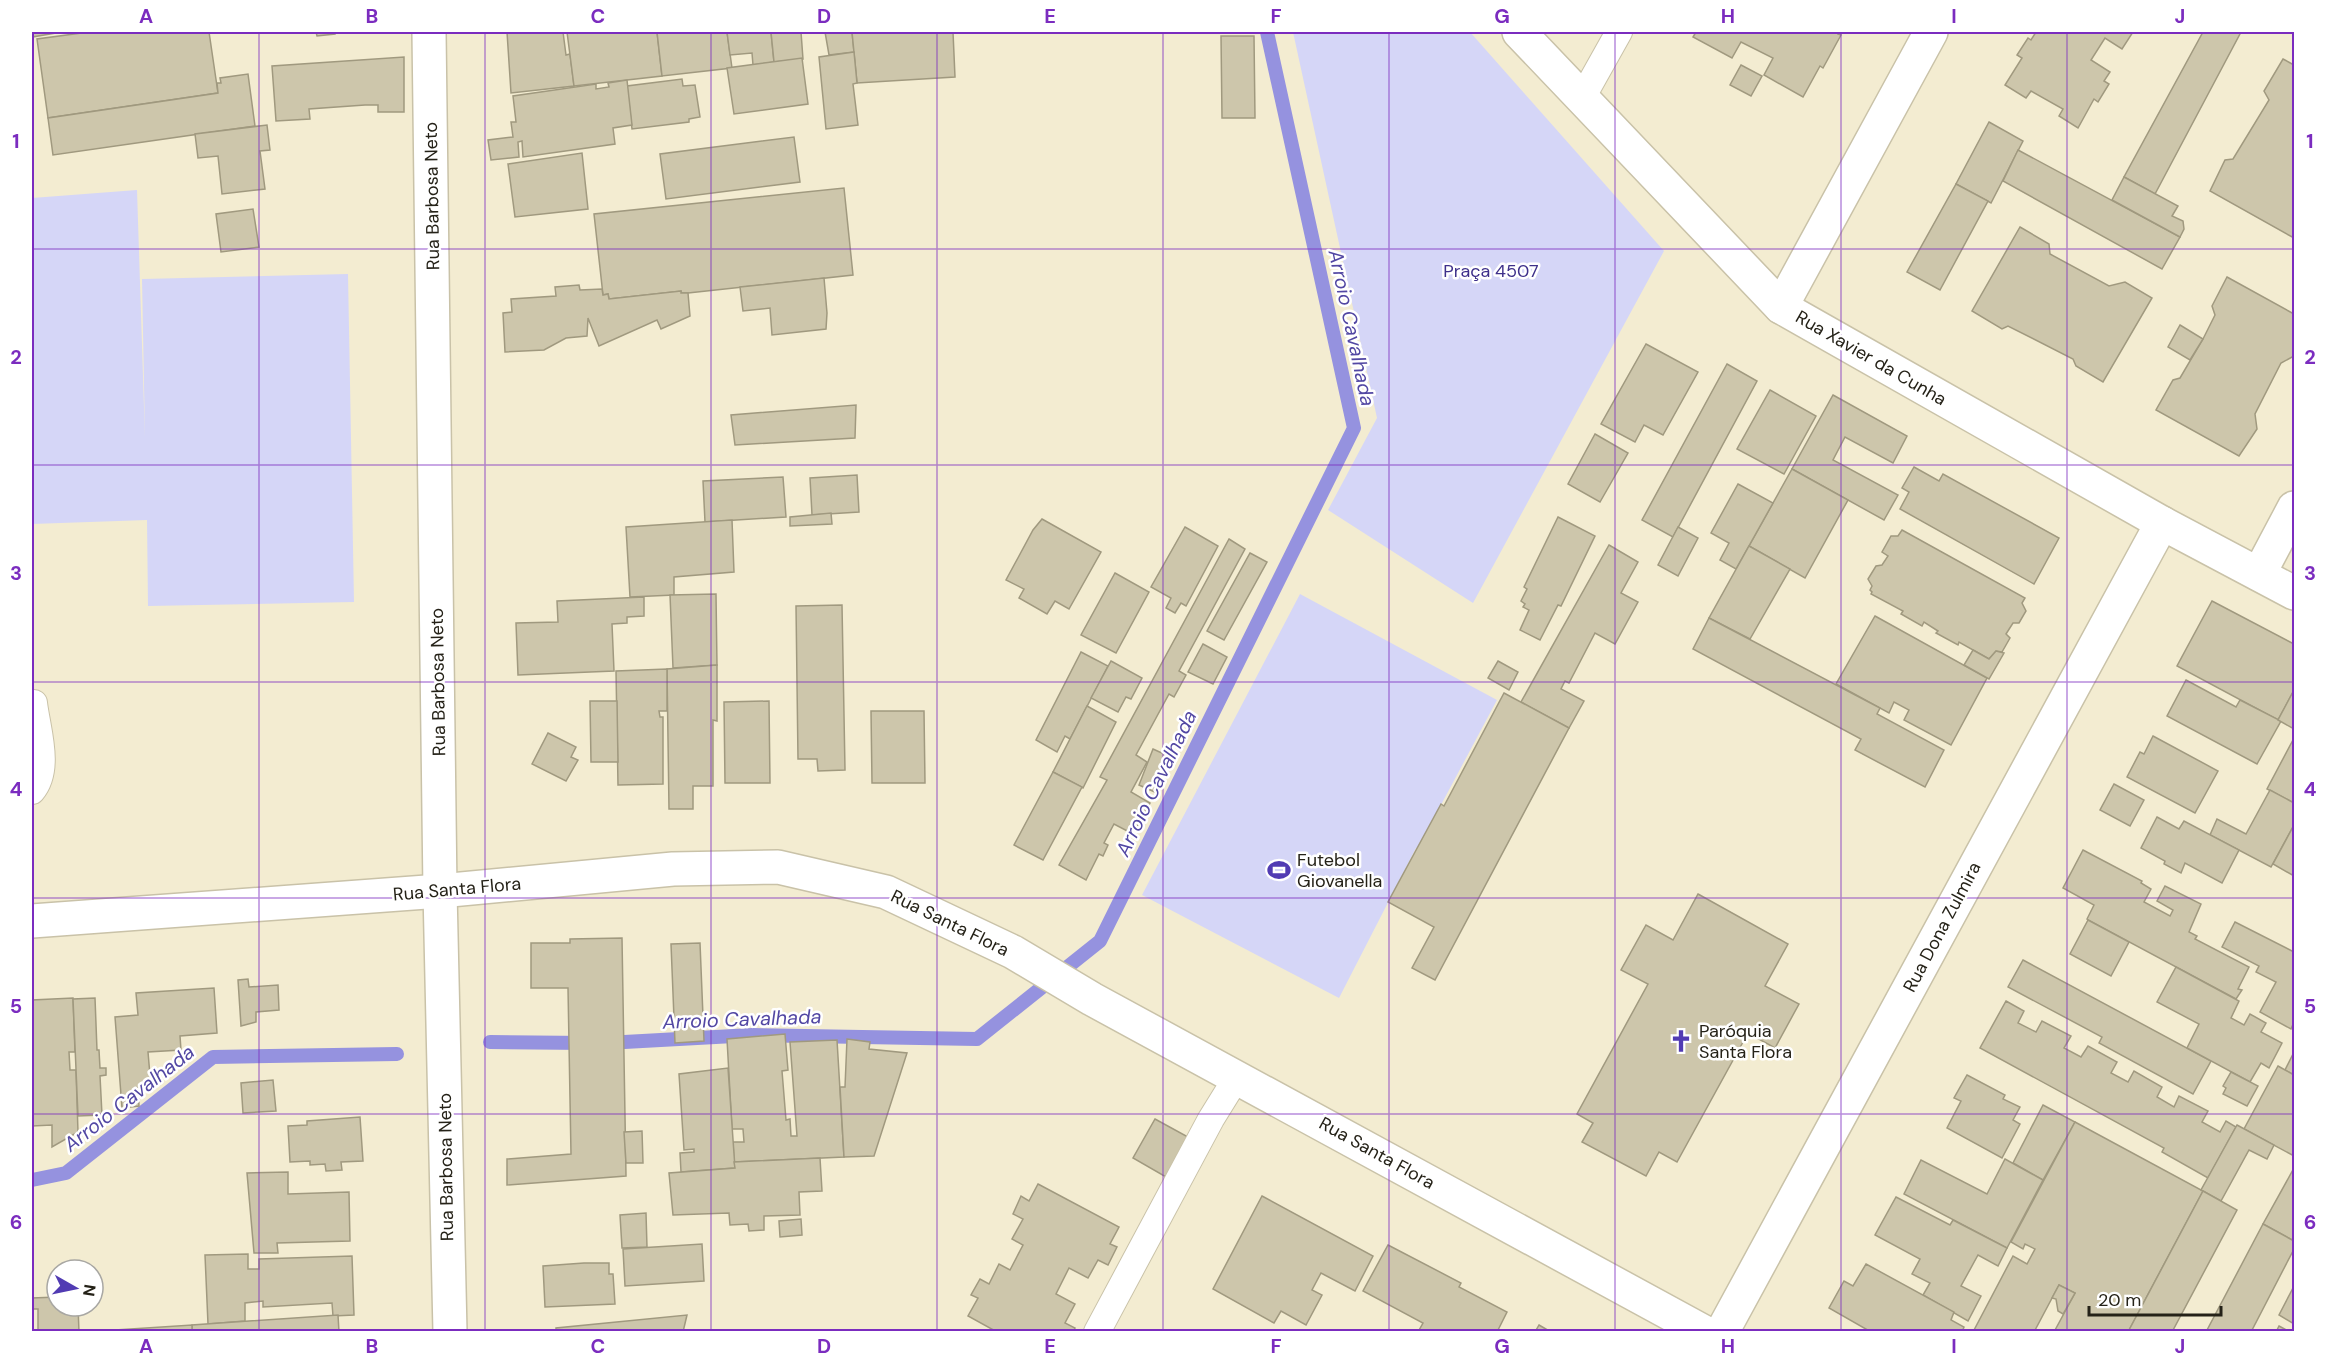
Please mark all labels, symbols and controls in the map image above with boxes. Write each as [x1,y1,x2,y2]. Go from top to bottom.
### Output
text: A [139,3,153,29]
text: B [366,3,378,29]
text: C [591,3,605,29]
text: D [817,3,831,29]
text: E [1044,3,1056,29]
text: F [1270,3,1282,29]
text: G [1494,3,1510,29]
text: H [1721,3,1735,29]
text: I [1951,3,1957,29]
text: J [2175,3,2185,29]
street label: Rua Barbosa Neto [419,122,445,270]
text: 1 [12,128,20,154]
text: 1 [2306,128,2314,154]
water label: Arroio Cavalhada [1323,246,1381,409]
park label: Praça 4507 [1443,259,1539,283]
street label: Rua Xavier da Cunha [1791,305,1951,411]
text: 2 [10,344,22,370]
text: 2 [2304,344,2316,370]
text: 3 [10,560,22,586]
text: 3 [2304,560,2316,586]
street label: Rua Barbosa Neto [425,608,451,756]
water label: Arroio Cavalhada [1109,706,1203,861]
text: 4 [10,776,23,802]
text: 4 [2304,776,2317,802]
place label: Futebol Giovanella [1297,848,1382,893]
sports icon: Futebol Giovanella [1266,857,1292,883]
street label: Rua Dona Zulmira [1897,858,1987,996]
street label: Rua Santa Flora [392,871,522,907]
street label: Rua Santa Flora [887,884,1013,962]
text: 5 [10,993,22,1019]
text: 5 [2304,993,2316,1019]
water label: Arroio Cavalhada [661,1003,822,1035]
place label: Paróquia Santa Flora [1699,1019,1792,1064]
church icon: Paróquia Santa Flora [1668,1028,1694,1054]
water label: Arroio Cavalhada [57,1039,200,1158]
street label: Rua Barbosa Neto [433,1093,459,1241]
street label: Rua Santa Flora [1315,1111,1439,1195]
text: 6 [10,1209,22,1235]
text: 6 [2304,1209,2316,1235]
north arrow [45,1258,105,1318]
scale bar [2089,1279,2221,1317]
text: N [78,1283,101,1298]
text: 20 m [2098,1288,2141,1312]
text: A [139,1333,153,1359]
text: B [366,1333,378,1359]
text: C [591,1333,605,1359]
text: D [817,1333,831,1359]
text: E [1044,1333,1056,1359]
text: F [1270,1333,1282,1359]
text: G [1494,1333,1510,1359]
text: H [1721,1333,1735,1359]
text: I [1951,1333,1957,1359]
text: J [2175,1333,2185,1359]

